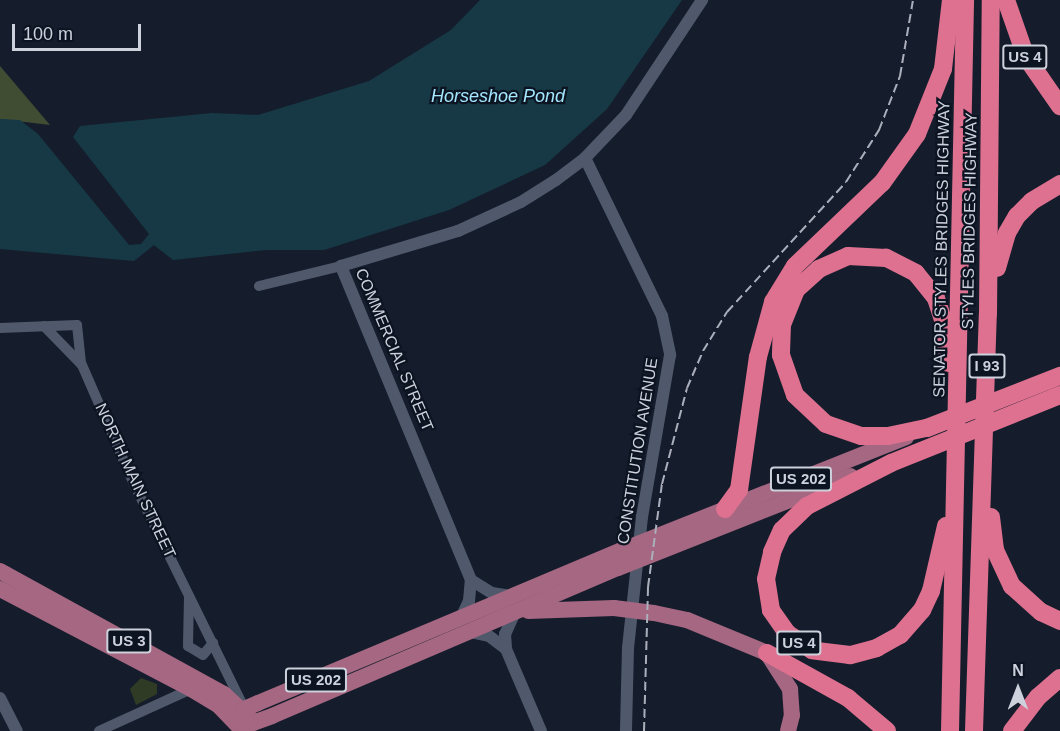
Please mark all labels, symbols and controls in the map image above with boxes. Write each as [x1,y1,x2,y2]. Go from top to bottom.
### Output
scale bar [15,12,144,50]
text: 100 m [23,24,73,44]
road number: US 4 [1001,45,1049,69]
water label: Horseshoe Pond [431,85,565,107]
street label: SENATOR STYLES BRIDGES HIGHWAY [930,100,954,398]
street label: STYLES BRIDGES HIGHWAY [959,112,981,330]
street label: COMMERCIAL STREET [351,265,437,435]
road number: I 93 [968,354,1006,378]
street label: CONSTITUTION AVENUE [614,356,662,546]
street label: NORTH MAIN STREET [91,401,179,561]
road number: US 202 [770,467,832,491]
road number: US 3 [105,629,153,653]
road number: US 4 [775,631,823,655]
north arrow [988,659,1048,719]
text: N [1012,662,1024,679]
road number: US 202 [284,668,348,692]

